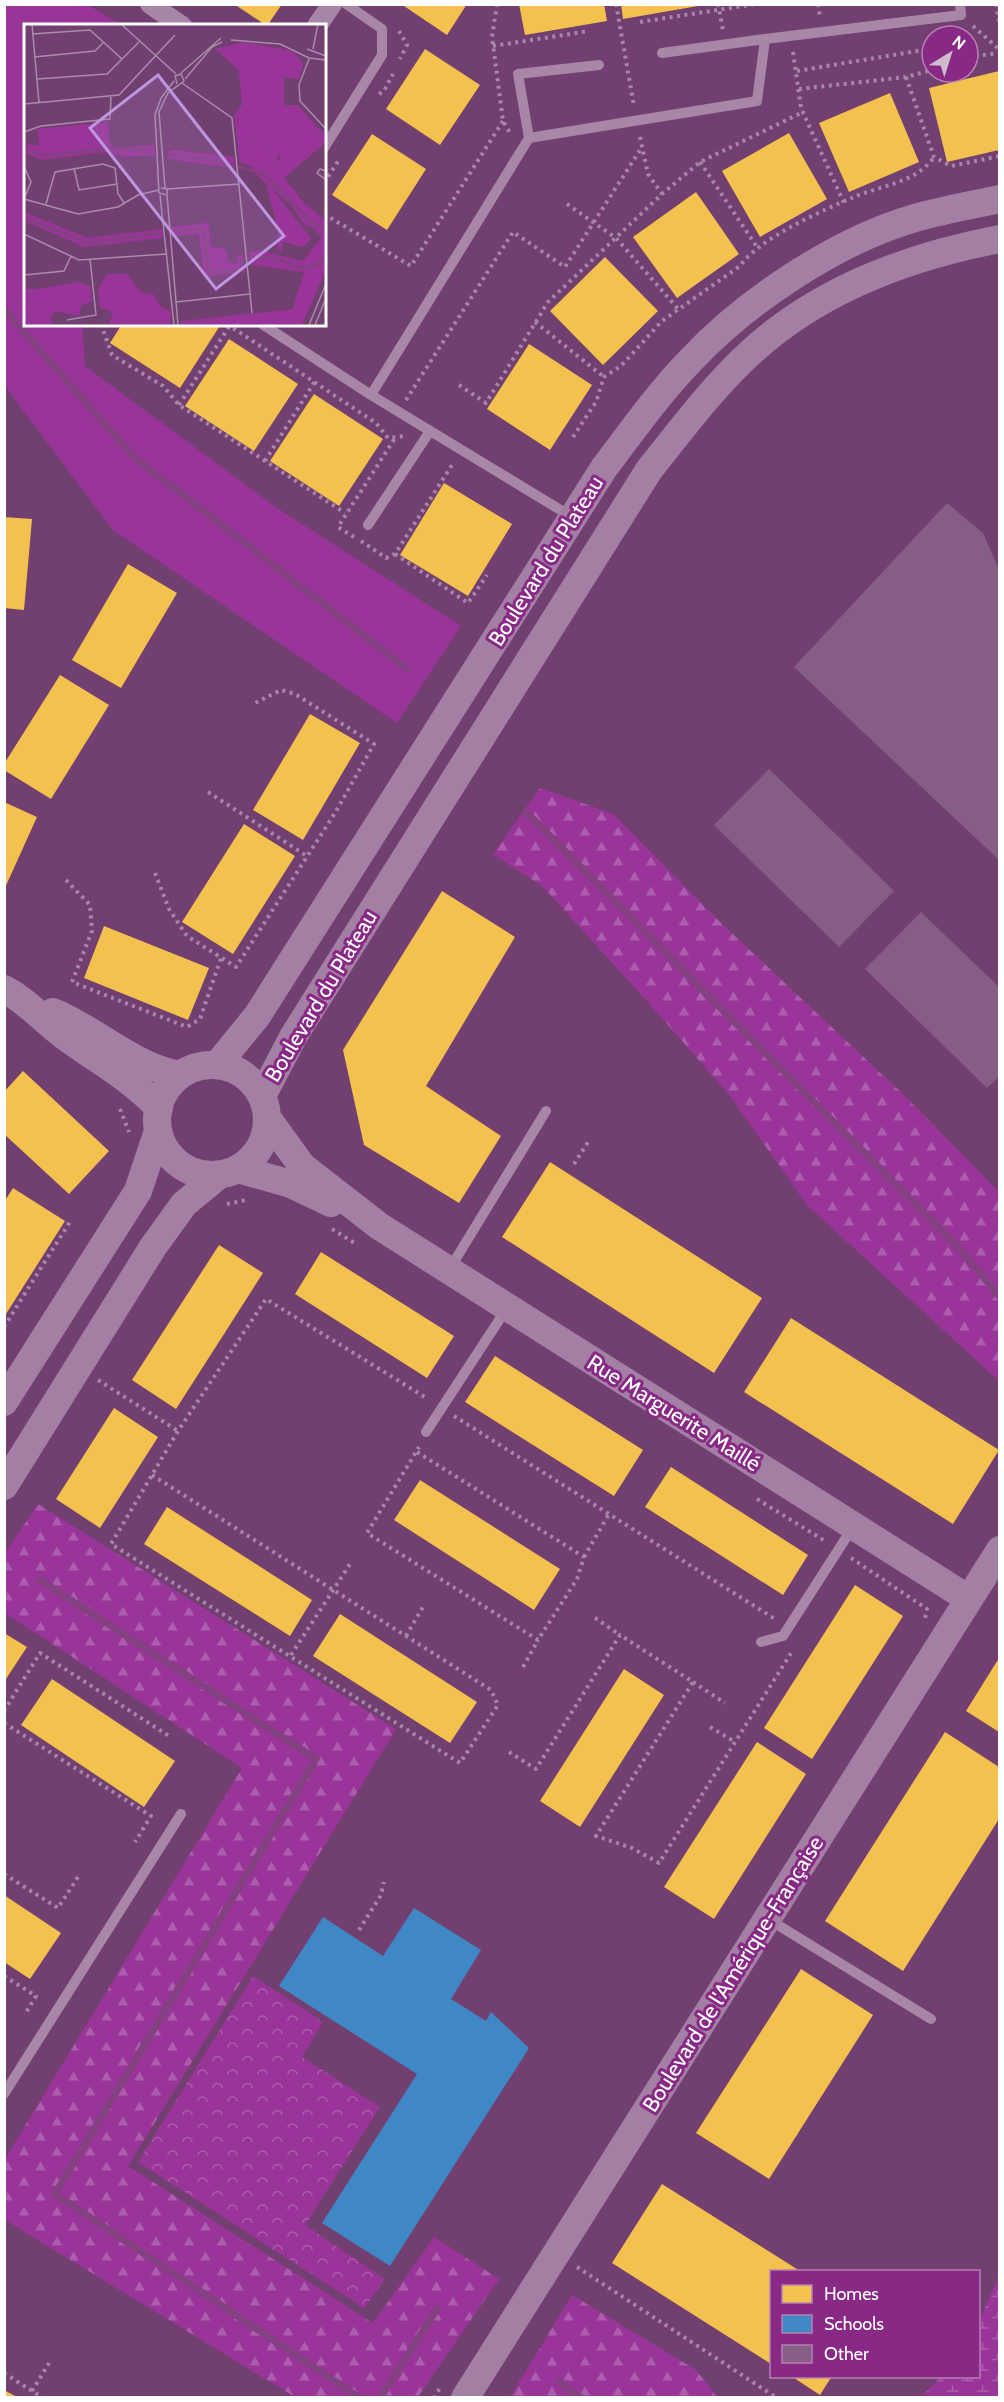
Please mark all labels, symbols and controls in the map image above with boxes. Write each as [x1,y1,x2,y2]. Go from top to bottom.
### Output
inset map [24,24,326,326]
north arrow [920,24,980,84]
text: N [949,32,969,54]
street label: Boulevard du Plateau [483,471,609,651]
street label: Boulevard du Plateau [259,905,383,1087]
street label: Rue Marguerite Maillé [582,1349,766,1477]
street label: Boulevard de l'Amérique-Française [637,1831,829,2117]
legend [770,2270,980,2378]
text: Homes [824,2283,879,2305]
text: Schools [824,2313,884,2335]
text: Other [824,2343,869,2365]

